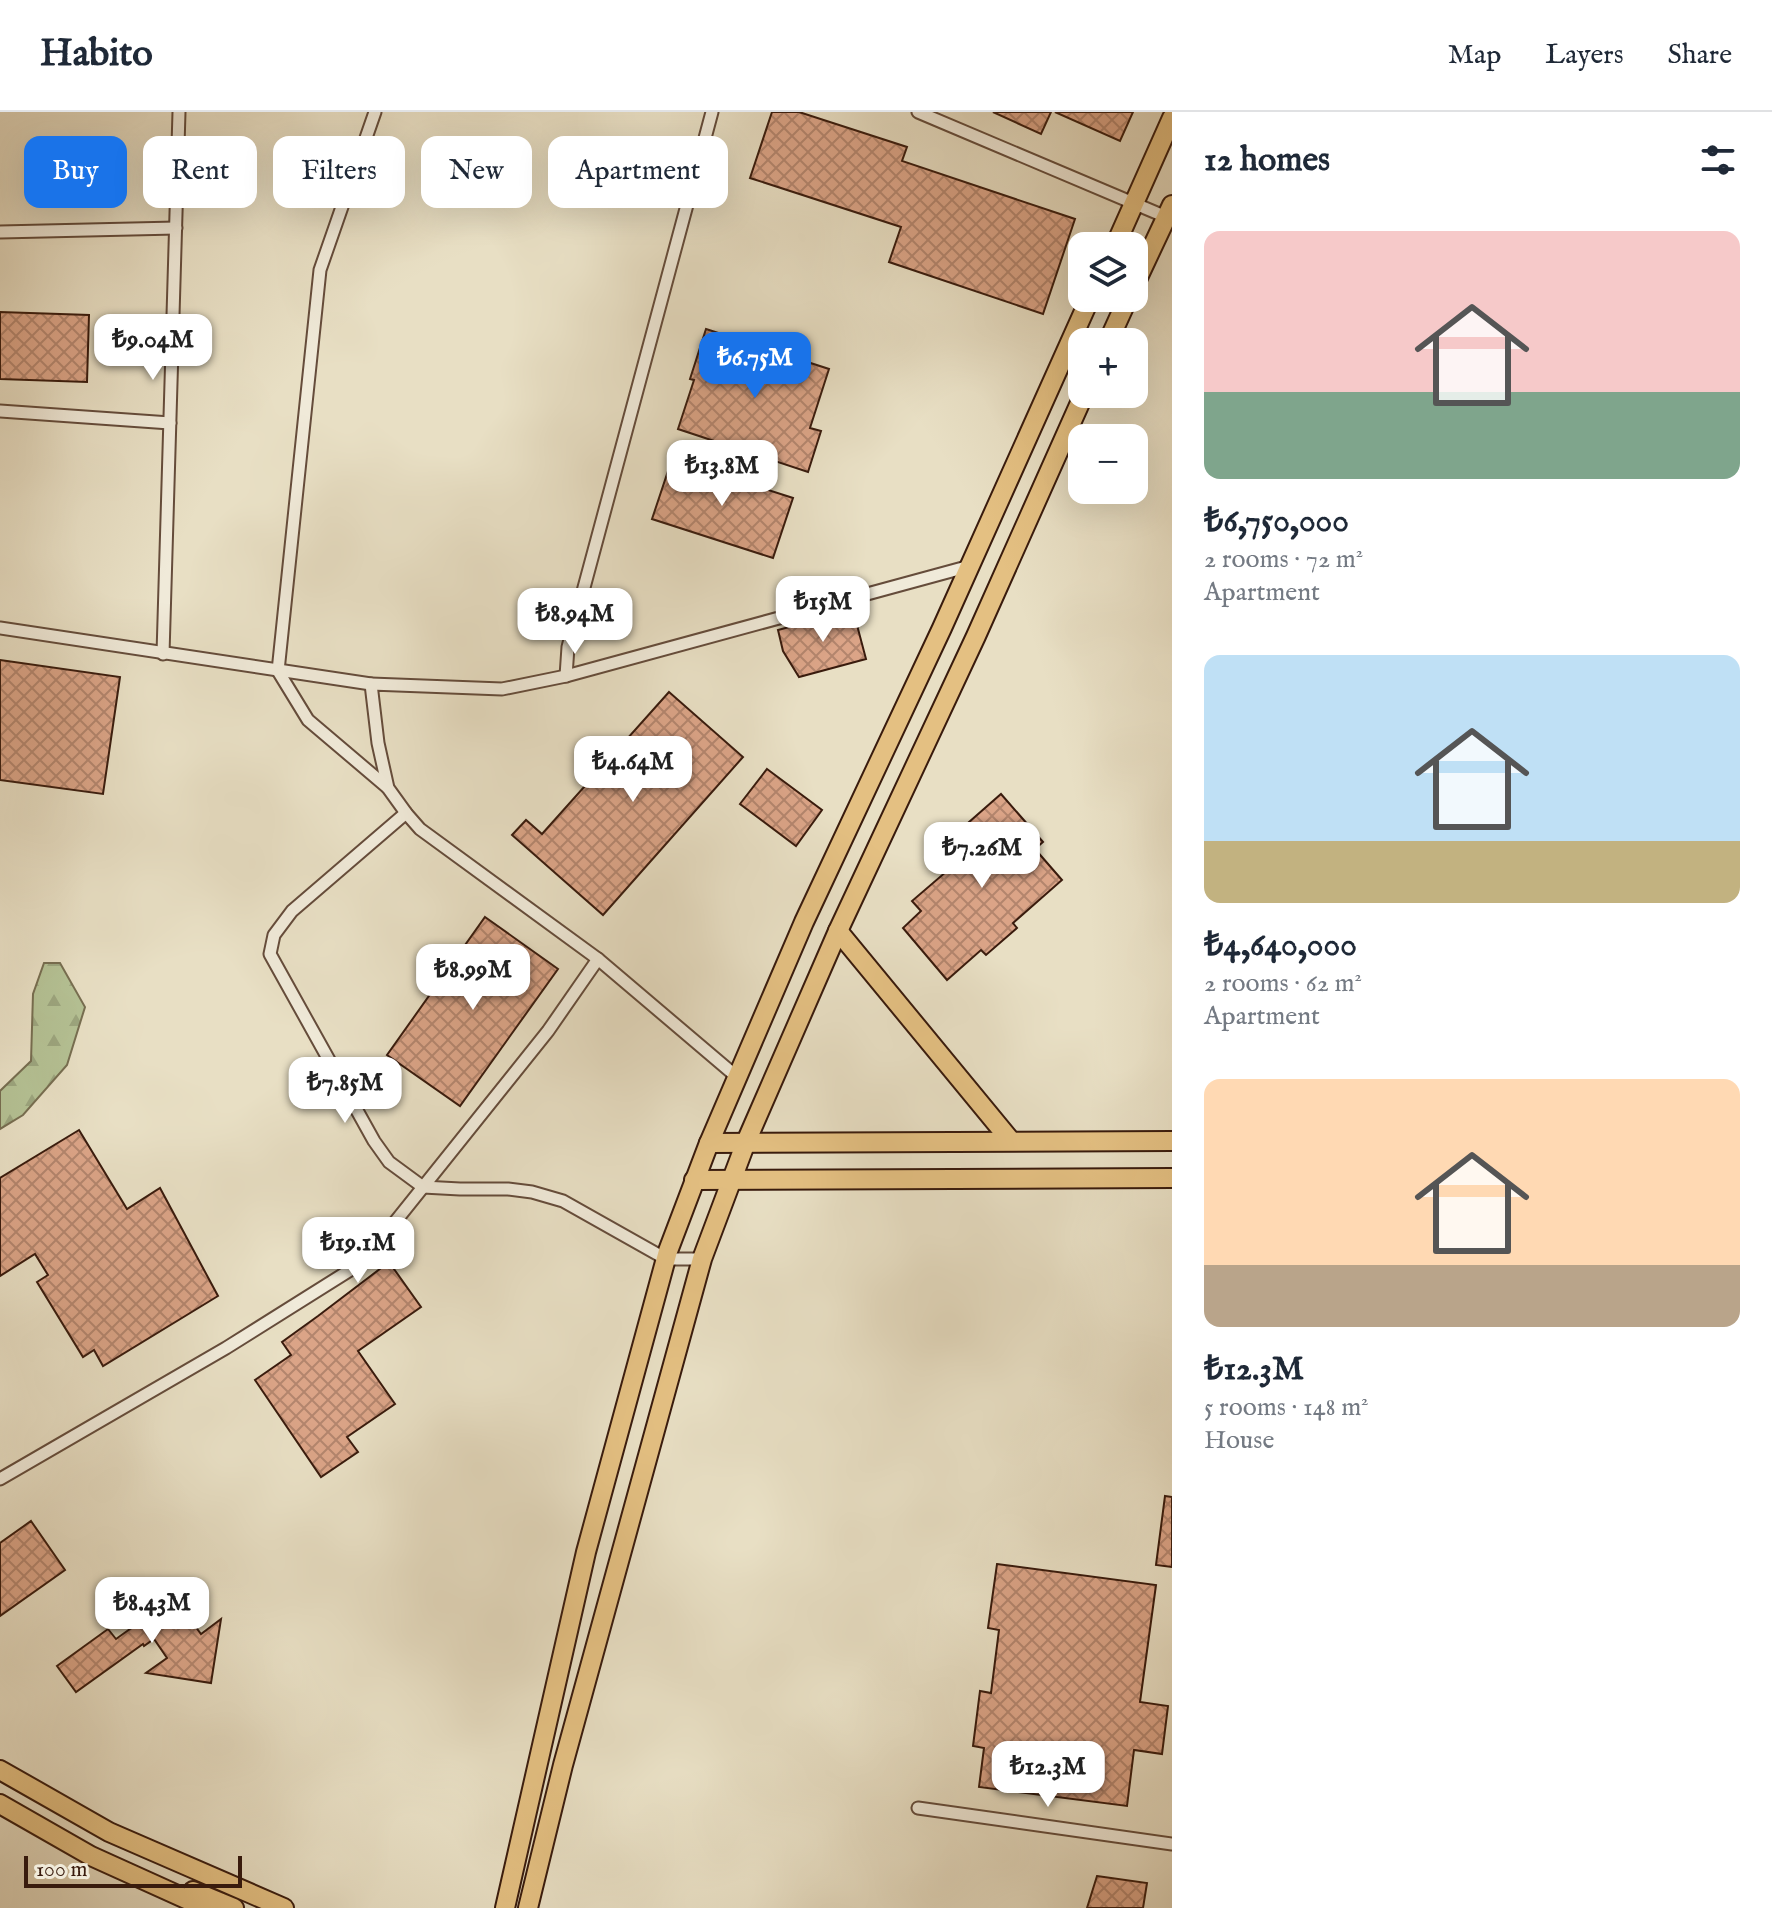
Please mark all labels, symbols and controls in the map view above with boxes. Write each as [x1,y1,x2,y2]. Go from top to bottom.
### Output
text: Habito [40,31,153,79]
text: Map [1448,38,1501,73]
text: Layers [1545,38,1624,73]
text: Share [1668,38,1732,73]
chip: Buy [24,136,127,208]
chip: Rent [143,136,257,208]
chip: Filters [273,136,405,208]
chip: New [421,136,532,208]
chip: Apartment [548,136,728,208]
icon: filters [1696,138,1740,182]
text: 12 homes [1204,139,1330,182]
map controls [1068,232,1148,504]
button: layers [1068,232,1148,312]
icon: home [1400,283,1544,427]
pin: ₺9.04M [88,314,218,382]
text: ₺9.04M [112,323,194,356]
button: + [1068,328,1148,408]
pin: ₺6.75M [690,332,820,400]
text: ₺6.75M [717,341,793,374]
button: − [1068,424,1148,504]
pin: ₺13.8M [657,440,787,508]
text: ₺13.8M [685,449,759,482]
text: ₺6,750,000 [1204,500,1349,543]
text: 2 rooms · 72 m² [1204,543,1363,576]
pin: ₺15M [776,576,870,644]
text: Apartment [1204,576,1320,609]
text: ₺15M [794,585,852,618]
pin: ₺8.94M [510,588,640,656]
text: ₺8.94M [535,597,615,630]
icon: home [1400,707,1544,851]
pin: ₺4.64M [568,736,698,804]
text: ₺4.64M [592,745,674,778]
pin: ₺7.26M [917,822,1047,890]
text: ₺7.26M [942,831,1022,864]
text: ₺4,640,000 [1204,924,1357,967]
pin: ₺8.99M [408,944,538,1012]
text: ₺8.99M [434,953,512,986]
text: 2 rooms · 62 m² [1204,967,1362,1000]
text: Apartment [1204,1000,1320,1033]
pin: ₺7.85M [280,1057,410,1125]
text: ₺7.85M [307,1066,383,1099]
icon: home [1400,1131,1544,1275]
pin: ₺19.1M [293,1217,423,1285]
text: ₺19.1M [320,1226,396,1259]
text: ₺12.3M [1204,1348,1304,1391]
text: 5 rooms · 148 m² [1204,1391,1369,1424]
text: House [1204,1424,1274,1457]
pin: ₺8.43M [87,1577,217,1645]
text: ₺8.43M [113,1586,191,1619]
pin: ₺12.3M [983,1741,1113,1809]
text: ₺12.3M [1010,1750,1086,1783]
scale bar [24,1852,242,1888]
text: 100 m [36,1856,88,1884]

